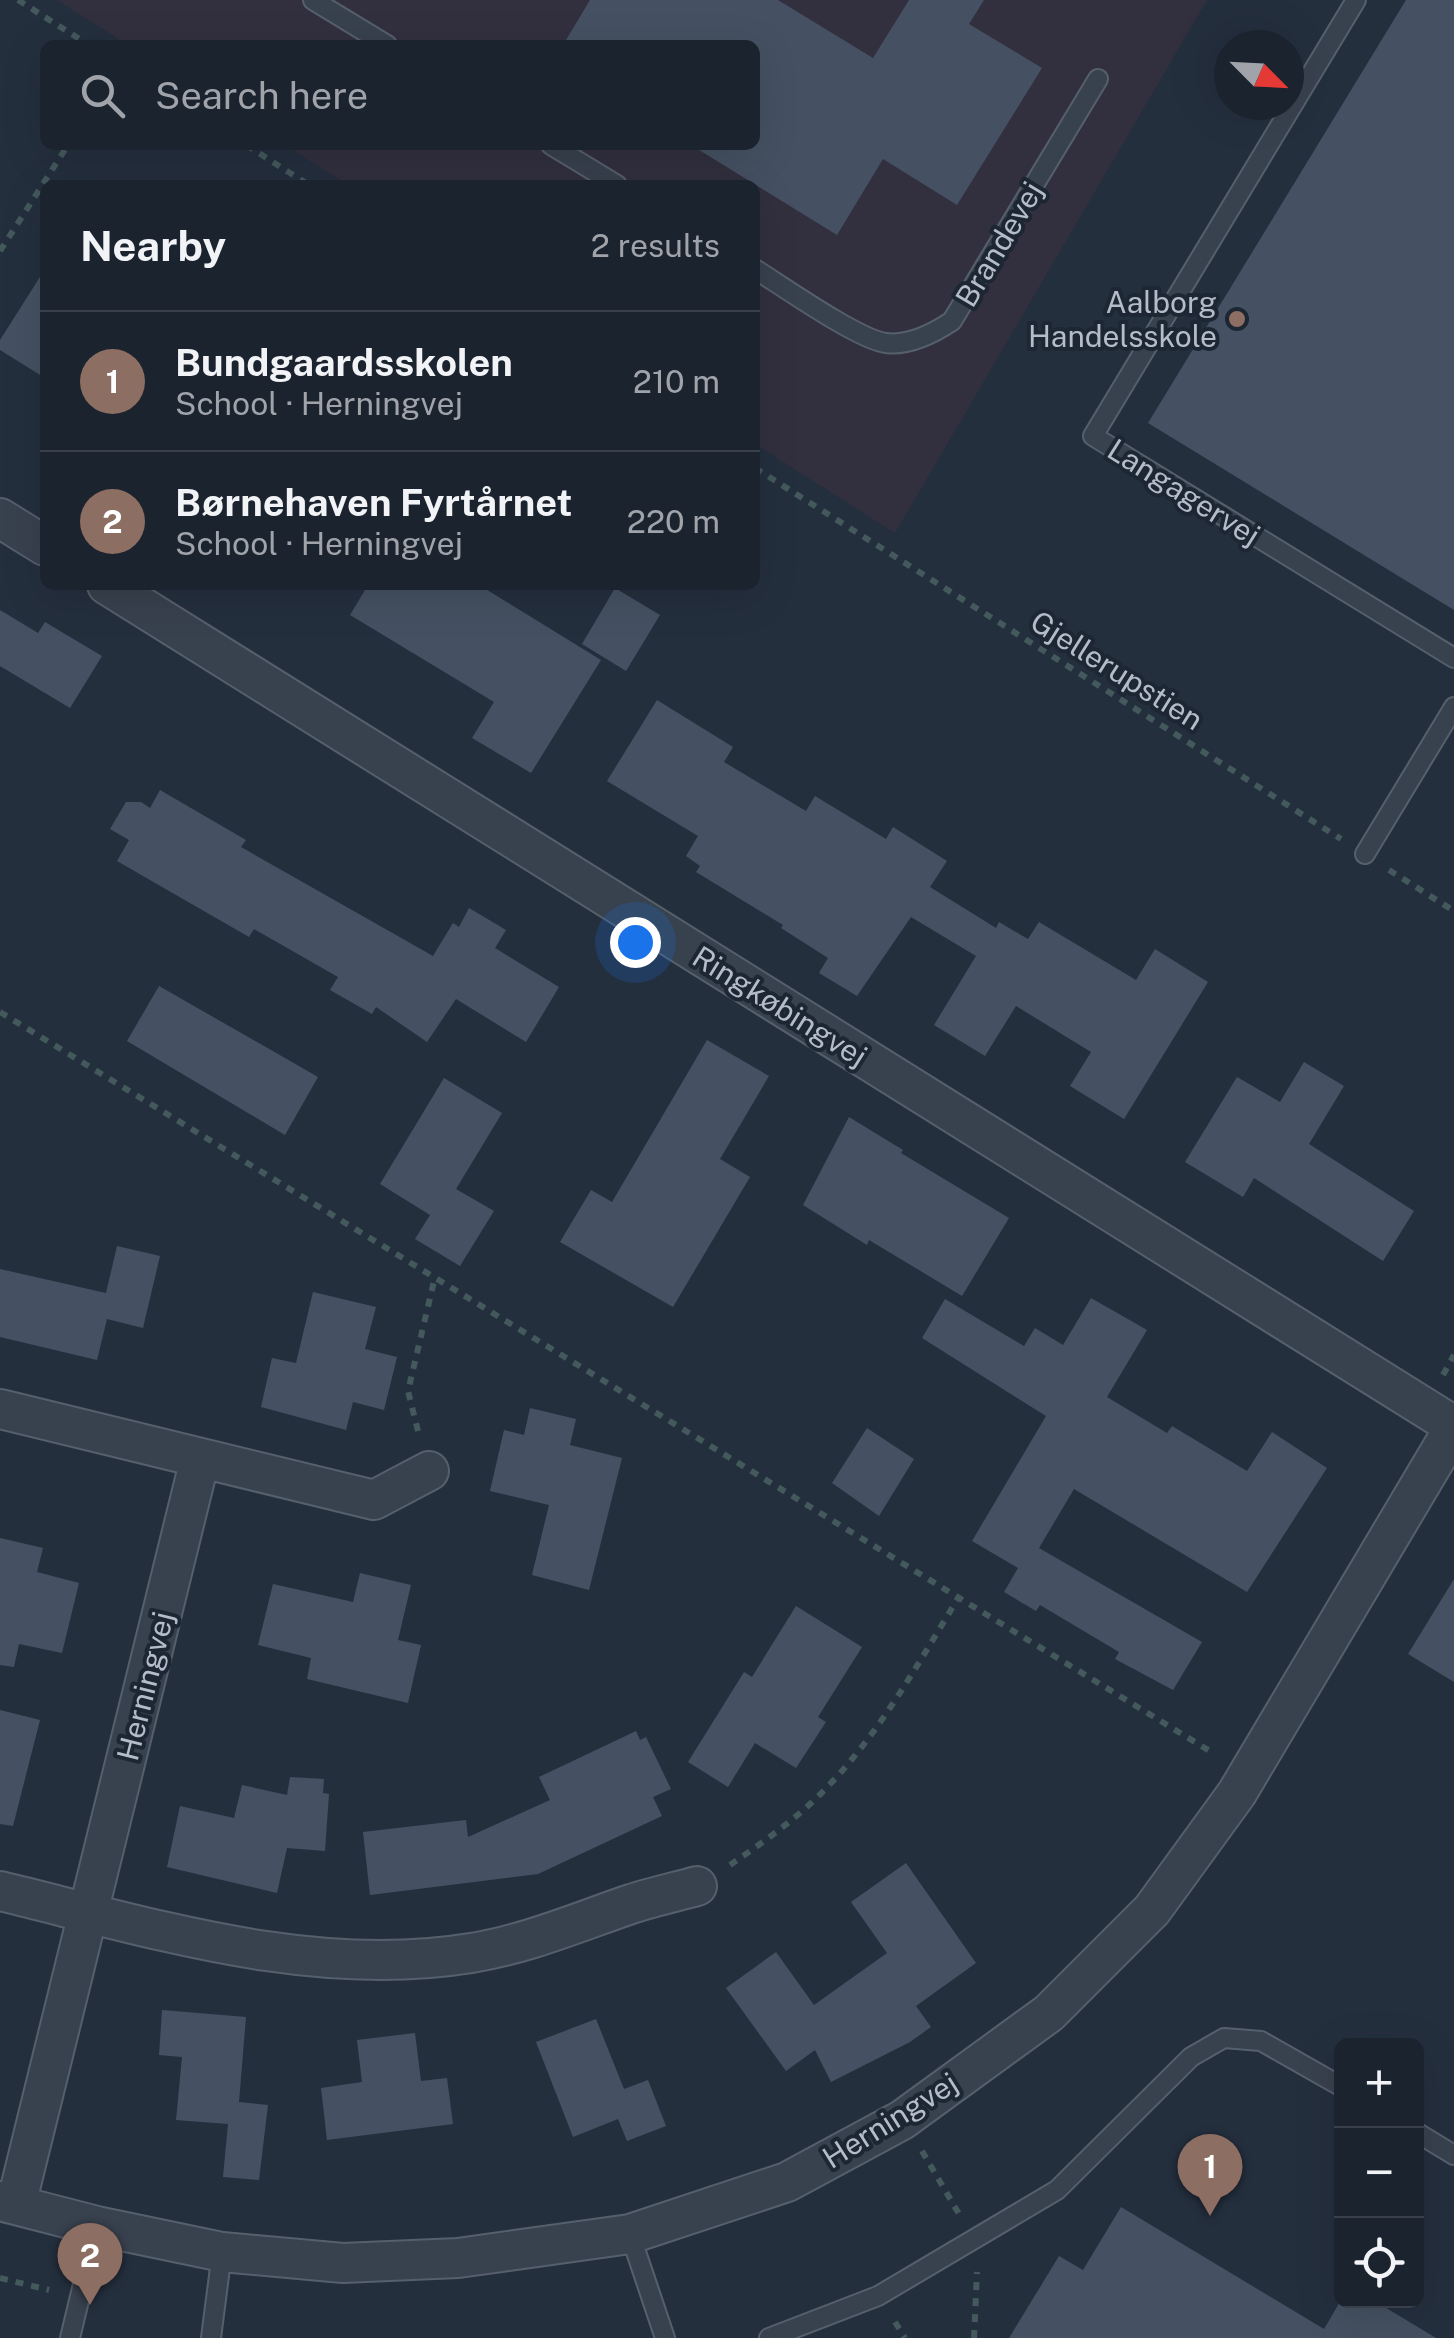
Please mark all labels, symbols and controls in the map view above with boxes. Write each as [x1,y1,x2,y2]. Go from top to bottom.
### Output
north arrow [1214,30,1304,120]
search box [40,40,760,150]
icon: search [75,68,130,123]
text: Search here [155,73,368,118]
street label: Brandevej [948,175,1050,313]
text: Nearby [80,221,226,270]
text: 2 results [591,227,720,264]
place label: Aalborg Handelsskole [1028,284,1217,354]
marker: Aalborg Handelsskole [1226,308,1248,330]
text: Bundgaardsskolen [175,340,513,385]
text: 1 [106,363,119,400]
text: 210 m [633,363,720,400]
text: School · Herningvej [175,385,463,422]
street label: Langagervej [1101,431,1267,553]
text: Børnehaven Fyrtårnet [175,480,572,525]
text: 2 [102,503,123,540]
text: 220 m [627,503,720,540]
text: School · Herningvej [175,525,463,562]
street label: Gjellerupstien [1024,603,1210,737]
your location [610,917,661,968]
street label: Ringkøbingvej [686,938,874,1074]
street label: Herningvej [109,1608,181,1764]
map controls [1334,2038,1424,2308]
button: + [1334,2038,1424,2128]
street label: Herningvej [816,2064,964,2176]
button: − [1334,2128,1424,2218]
pin: 1 [1178,2134,1242,2216]
button: locate [1334,2218,1424,2308]
pin: 2 [58,2222,122,2305]

